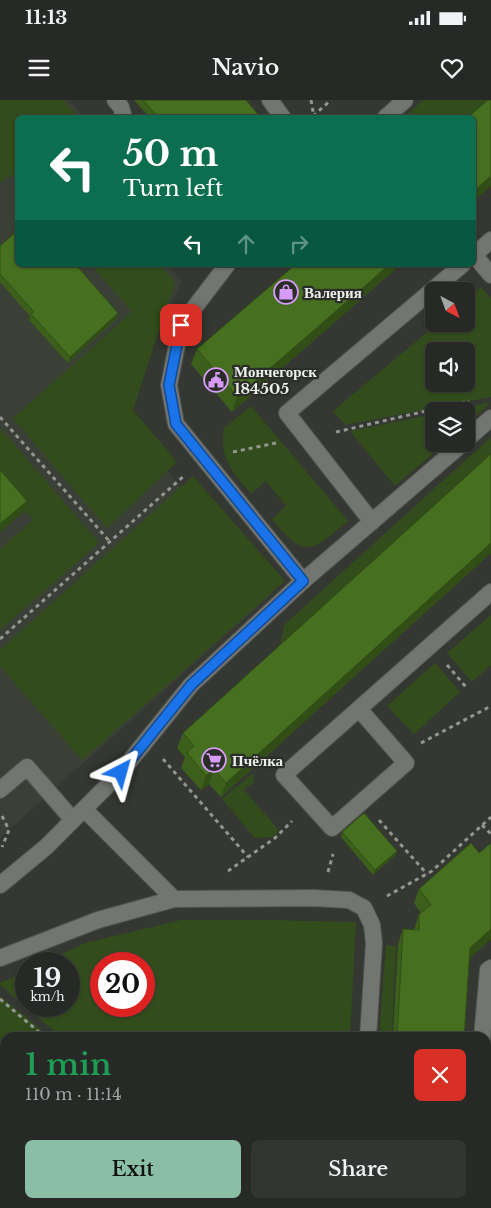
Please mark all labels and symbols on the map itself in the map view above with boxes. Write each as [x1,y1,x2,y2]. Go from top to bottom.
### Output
shop icon: Валерия [273,279,299,305]
north arrow [425,282,475,332]
place label: Валерия [304,283,362,302]
pin [160,304,202,346]
place label: Мончегорск 184505 [234,362,317,398]
public building icon: Мончегорск 184505 [203,367,229,393]
position arrow [94,745,146,797]
supermarket icon: Пчёлка [201,747,227,773]
place label: Пчёлка [232,751,284,770]
speed limit sign: 20 [90,952,155,1017]

